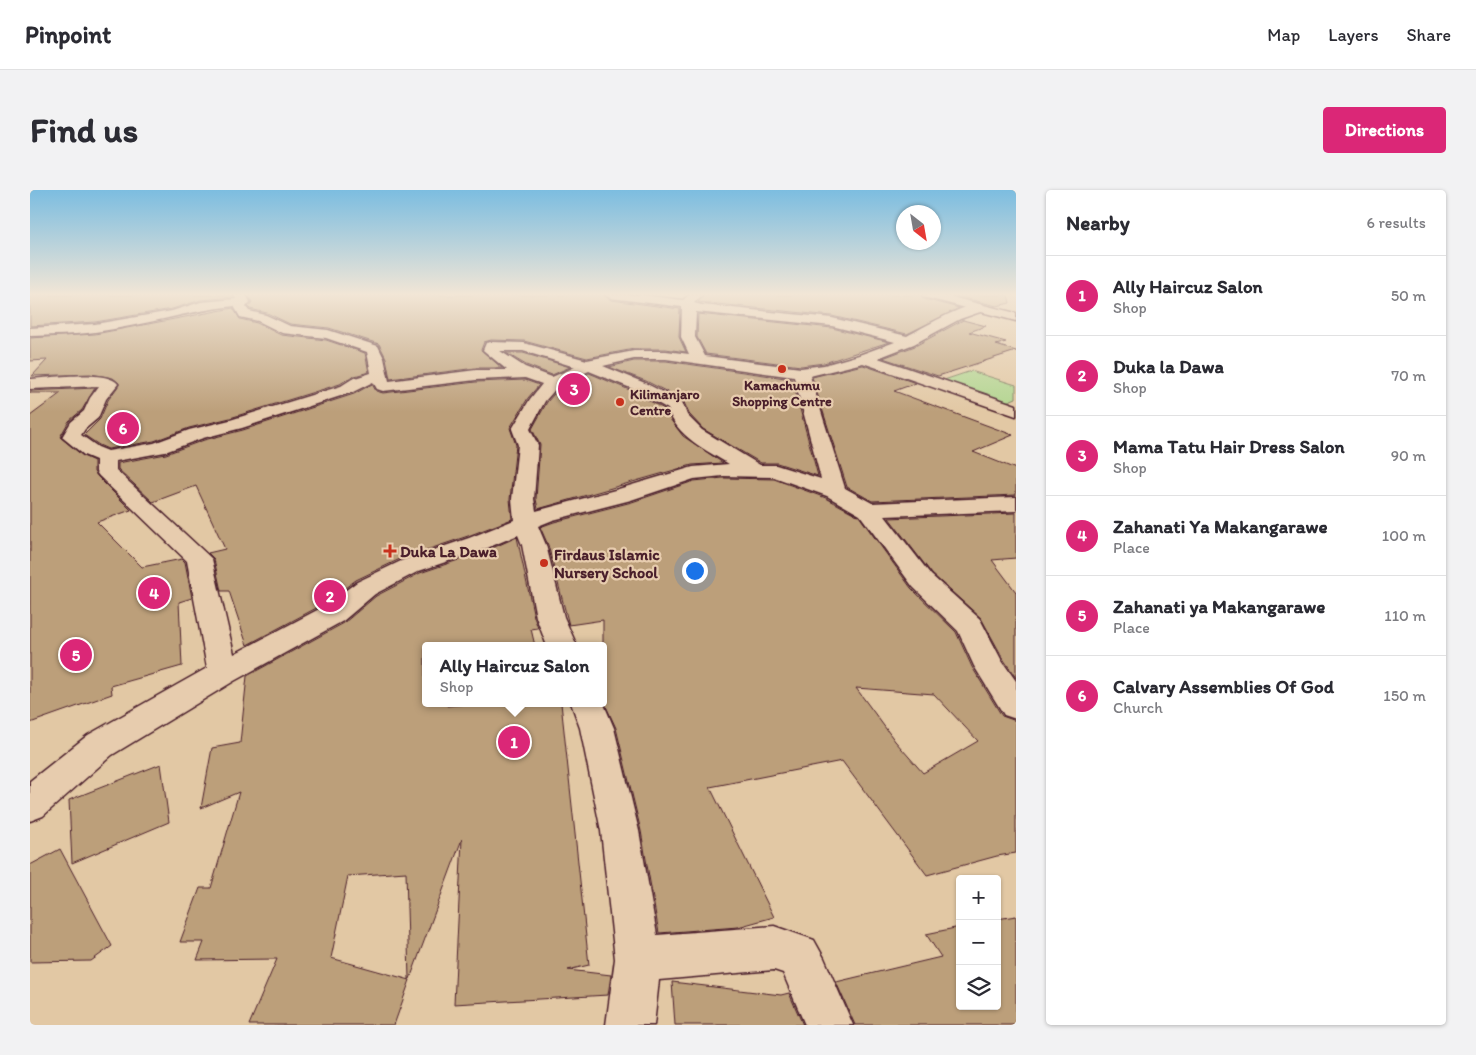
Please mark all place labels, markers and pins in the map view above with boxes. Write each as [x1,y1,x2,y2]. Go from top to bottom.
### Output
marker: Kamachumu Shopping Centre [776,363,788,375]
pin: 3 [558,370,590,408]
place label: Kamachumu Shopping Centre [732,377,832,410]
place label: Kilimanjaro Centre [630,386,700,419]
marker: Kilimanjaro Centre [614,396,626,408]
pin: 6 [107,409,139,447]
place label: Duka La Dawa [400,542,497,561]
marker: Duka La Dawa [384,545,396,557]
place label: Firdaus Islamic Nursery School [554,545,660,583]
marker: Firdaus Islamic Nursery School [538,557,550,569]
pin: 4 [138,574,170,612]
pin: 2 [314,577,346,615]
pin: 5 [60,636,92,674]
pin: 1 [498,723,530,761]

